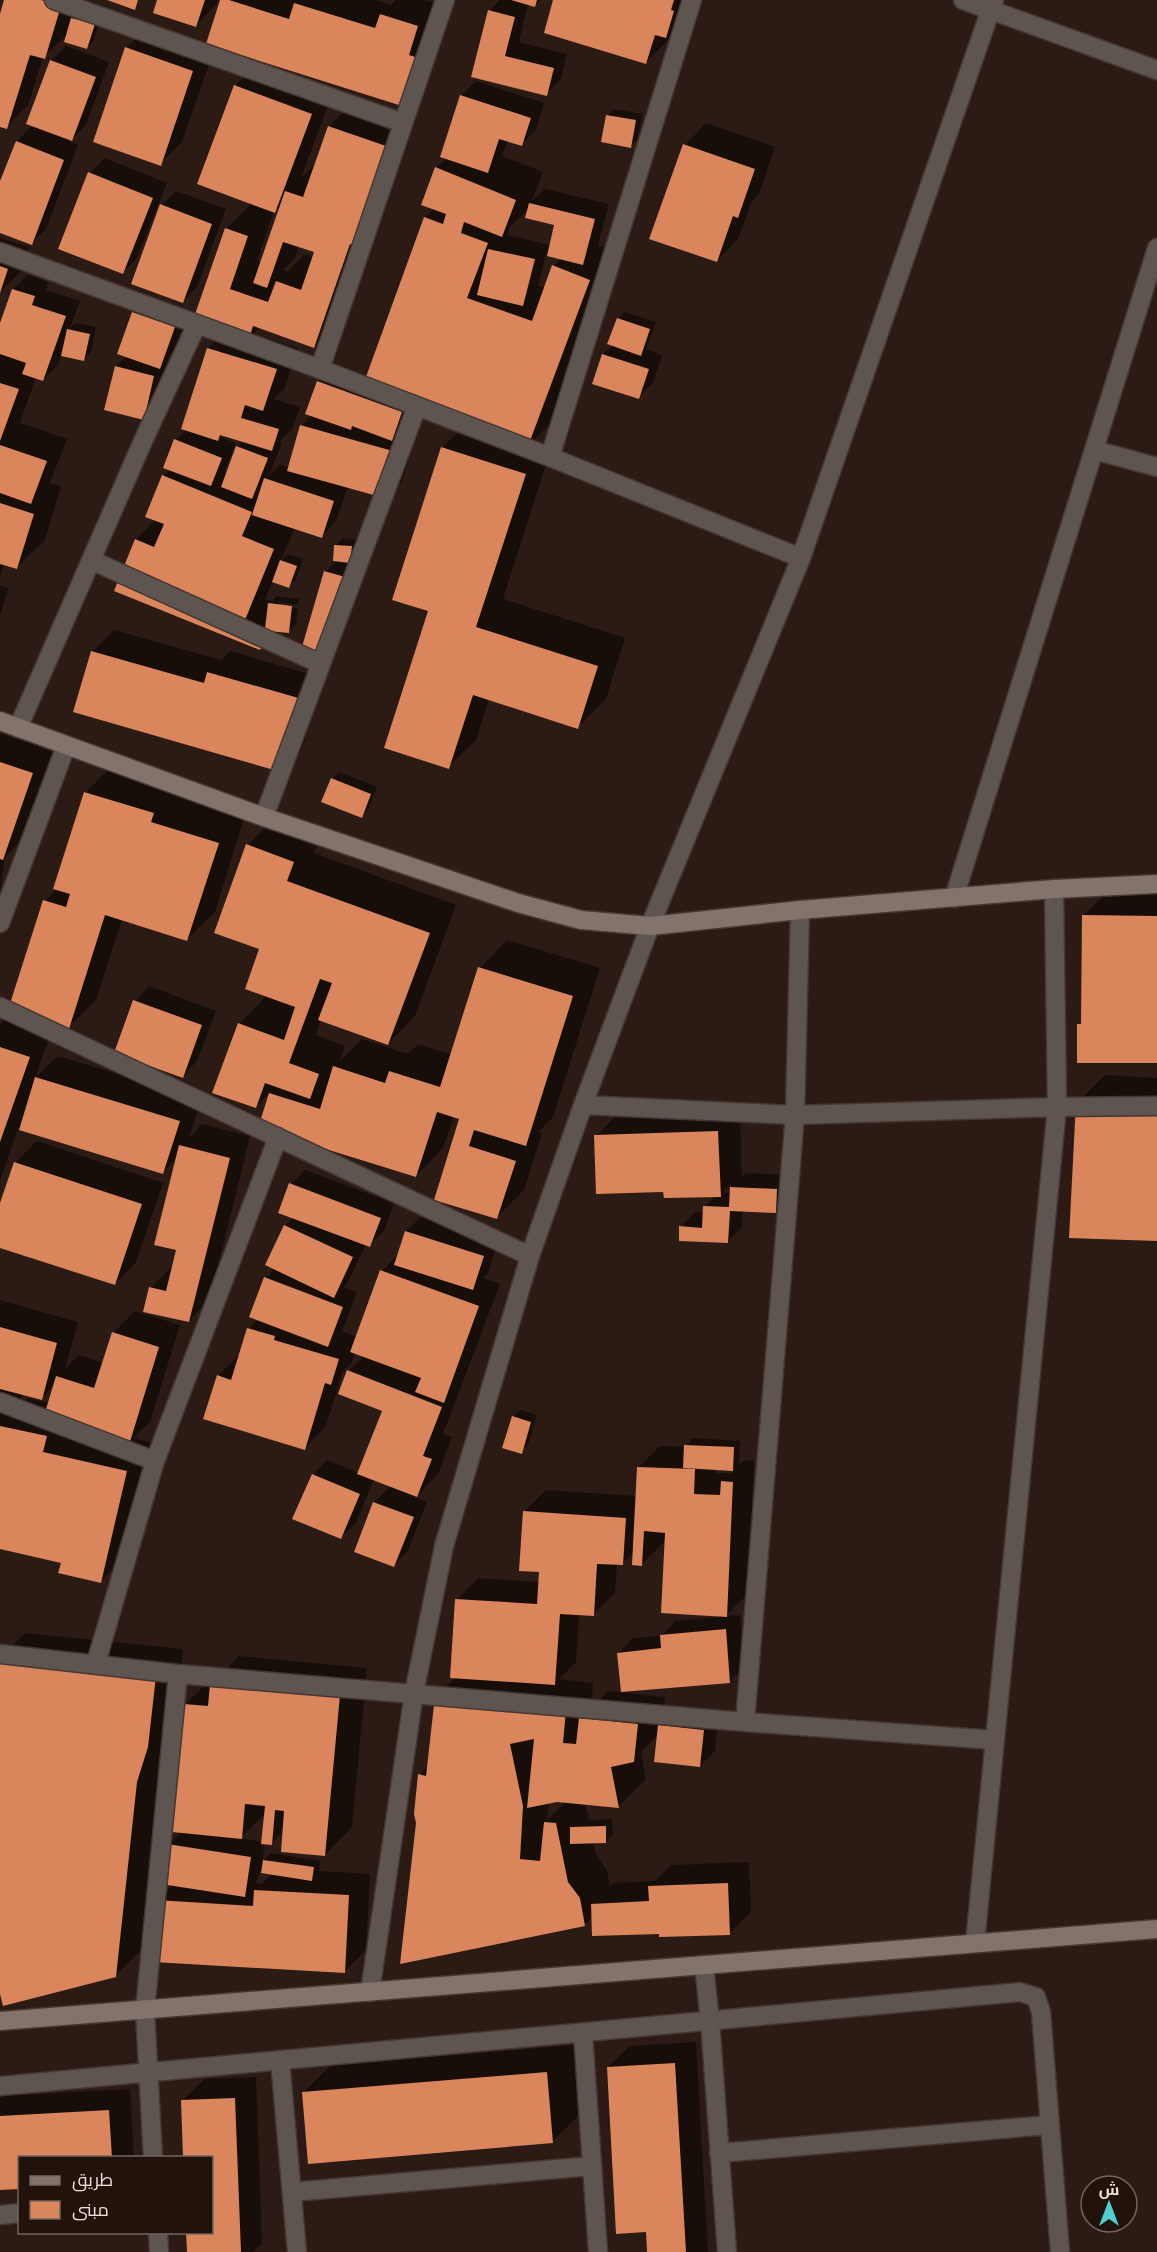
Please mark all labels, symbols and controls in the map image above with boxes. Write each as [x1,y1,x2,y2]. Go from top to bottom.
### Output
legend [18,2156,213,2234]
text: طريق [72,2167,113,2192]
north arrow [1079,2174,1139,2234]
text: ش [1099,2178,1119,2200]
text: مبنى [72,2197,109,2221]

